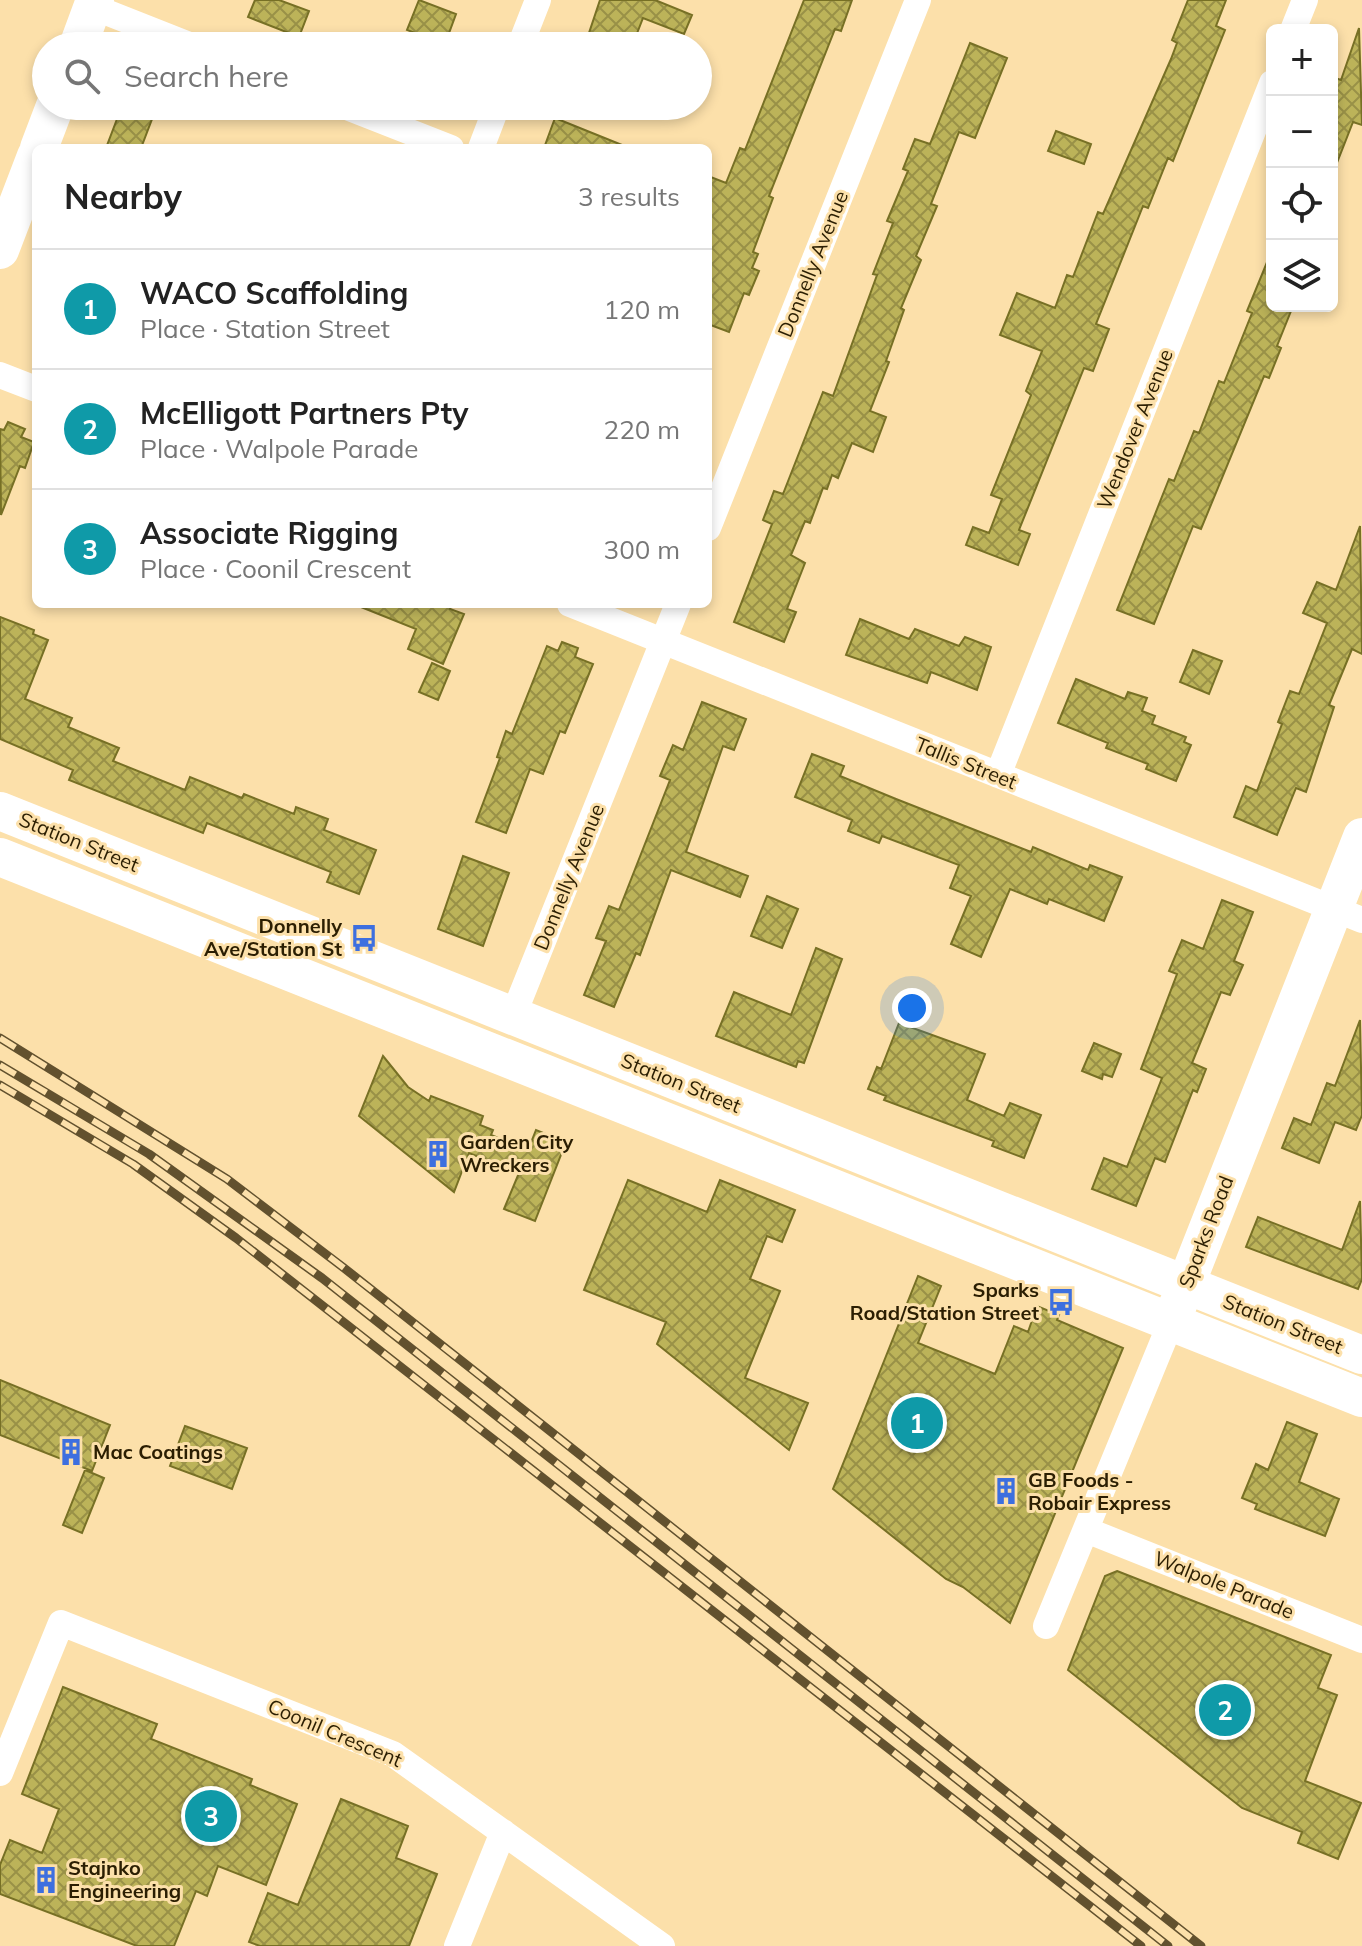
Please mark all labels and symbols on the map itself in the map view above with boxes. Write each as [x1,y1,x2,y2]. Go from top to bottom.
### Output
street label: Donnelly Avenue [772,187,853,341]
street label: Wendover Avenue [1091,345,1178,513]
street label: Tallis Street [912,731,1021,794]
street label: Donnelly Avenue [528,800,609,954]
street label: Station Street [16,806,143,877]
place label: Donnelly Ave/Station St [204,913,342,961]
bus stop icon: Donnelly Ave/Station St [349,923,379,953]
your location [892,988,932,1028]
street label: Station Street [618,1047,745,1118]
place label: Garden City Wreckers [460,1129,573,1177]
building icon: Garden City Wreckers [423,1139,453,1169]
street label: Sparks Road [1173,1172,1238,1291]
place label: Sparks Road/Station Street [850,1277,1039,1325]
bus stop icon: Sparks Road/Station Street [1046,1287,1076,1317]
street label: Station Street [1220,1288,1347,1359]
pin: 1 [891,1393,943,1453]
building icon: Mac Coatings [56,1437,86,1467]
place label: Mac Coatings [93,1439,223,1464]
place label: GB Foods - Robair Express [1028,1467,1171,1515]
building icon: GB Foods - Robair Express [991,1476,1021,1506]
street label: Walpole Parade [1151,1545,1298,1624]
pin: 2 [1199,1680,1251,1740]
street label: Coonil Crescent [264,1693,406,1772]
pin: 3 [185,1786,237,1846]
place label: Stajnko Engineering [68,1855,181,1903]
building icon: Stajnko Engineering [31,1865,61,1895]

